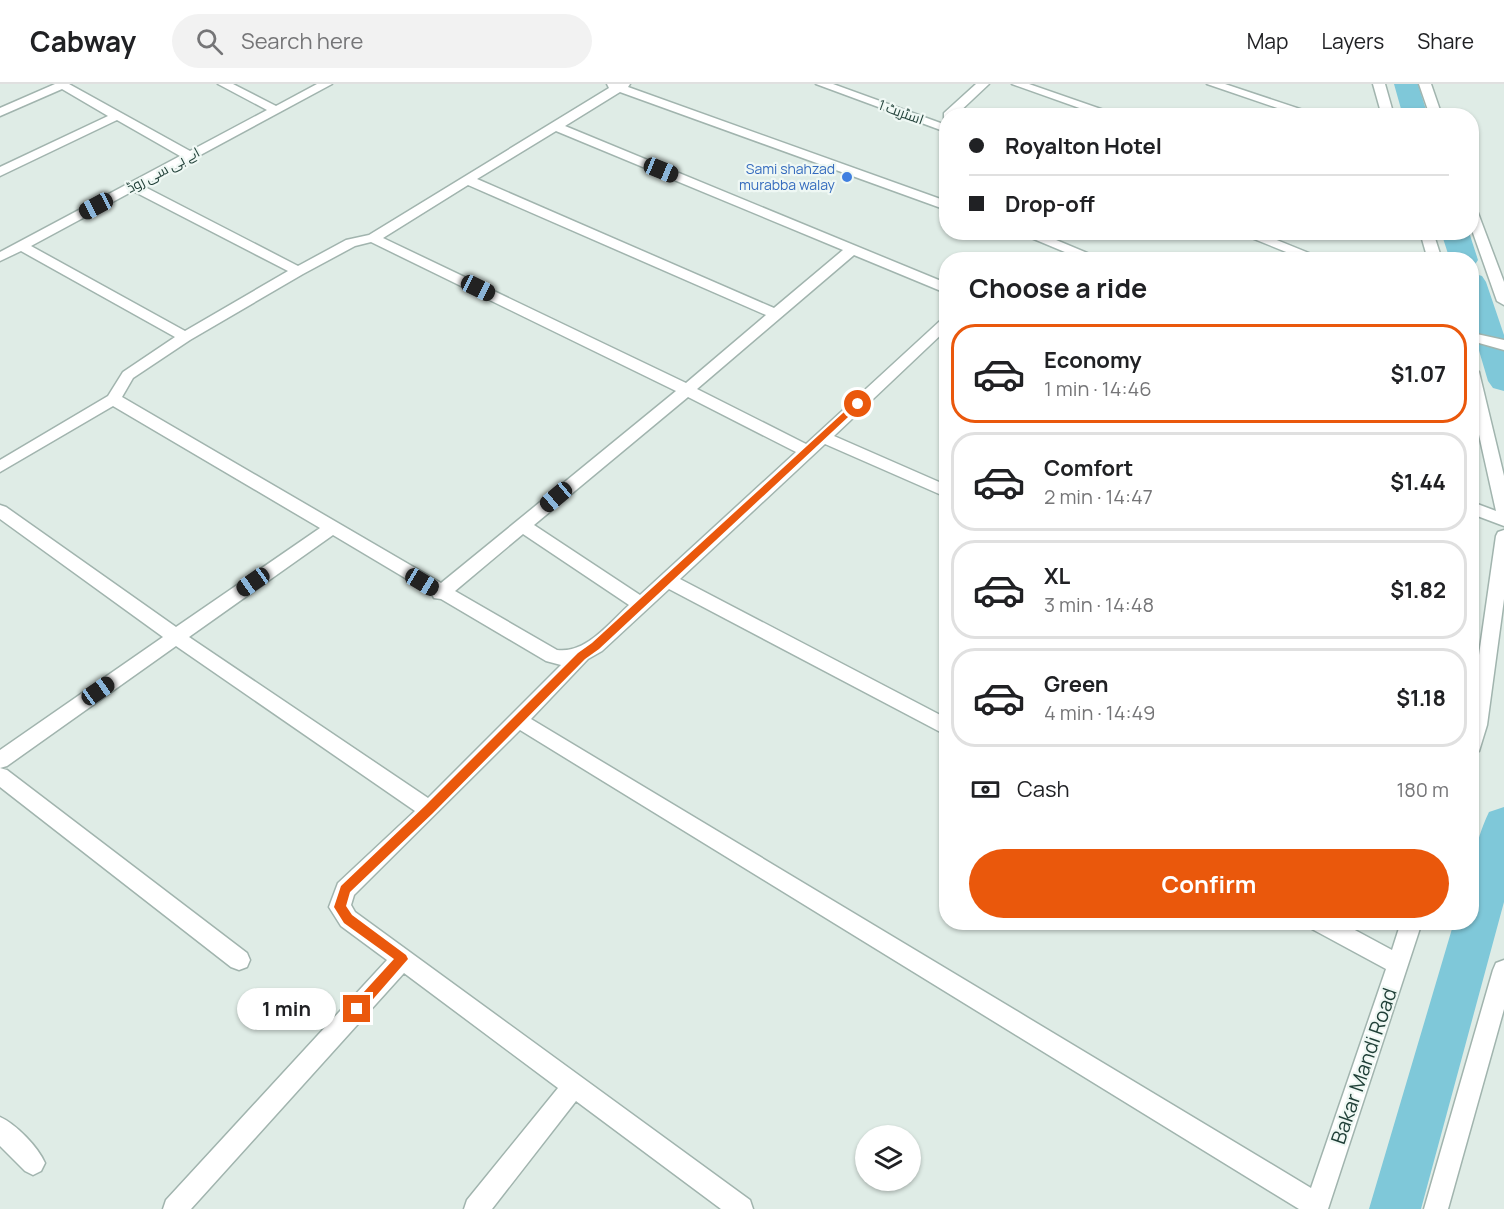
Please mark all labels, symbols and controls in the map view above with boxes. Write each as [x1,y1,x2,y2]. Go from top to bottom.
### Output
search box [172,14,592,68]
text: Cabway [30,22,136,60]
icon: search [193,25,226,58]
text: Search here [241,26,363,56]
text: Map [1247,27,1288,55]
text: Layers [1321,27,1384,55]
text: Share [1417,27,1474,55]
street label: اسٹریٹ 1 [876,95,927,129]
text: Royalton Hotel [1005,131,1162,161]
street label: اے بی سی روڈ [123,142,203,197]
car [641,155,681,185]
place label: Sami shahzad murabba walay [739,159,836,194]
marker: Sami shahzad murabba walay [840,170,854,184]
text: Drop-off [1005,189,1095,219]
car [76,190,116,222]
text: Choose a ride [969,269,1147,306]
car [458,272,498,304]
text: Economy [1044,345,1142,375]
icon: car [972,347,1026,401]
text: $1.07 [1391,359,1446,389]
text: 1 min · 14:46 [1044,375,1152,402]
route start [844,390,871,417]
text: Comfort [1044,453,1133,483]
icon: car [972,455,1026,509]
text: $1.44 [1390,467,1446,497]
car [536,479,576,515]
text: 2 min · 14:47 [1044,483,1153,510]
text: XL [1044,561,1070,591]
icon: car [972,563,1026,617]
car [233,564,273,600]
car [402,565,442,599]
text: $1.82 [1390,575,1446,605]
text: 3 min · 14:48 [1044,591,1154,618]
text: Green [1044,669,1109,699]
icon: car [972,671,1026,725]
car [78,673,118,709]
text: $1.18 [1396,683,1446,713]
text: 4 min · 14:49 [1044,699,1155,726]
icon: cash [969,773,1002,806]
text: Cash [1017,774,1070,804]
text: 180 m [1396,776,1449,803]
button: Confirm [969,849,1449,918]
street label: Bakar Mandi Road [1324,984,1403,1147]
callout: 1 min [237,988,336,1030]
text: 1 min [262,995,311,1022]
route end [343,995,370,1022]
map controls [855,1125,921,1191]
button: layers [855,1125,921,1191]

